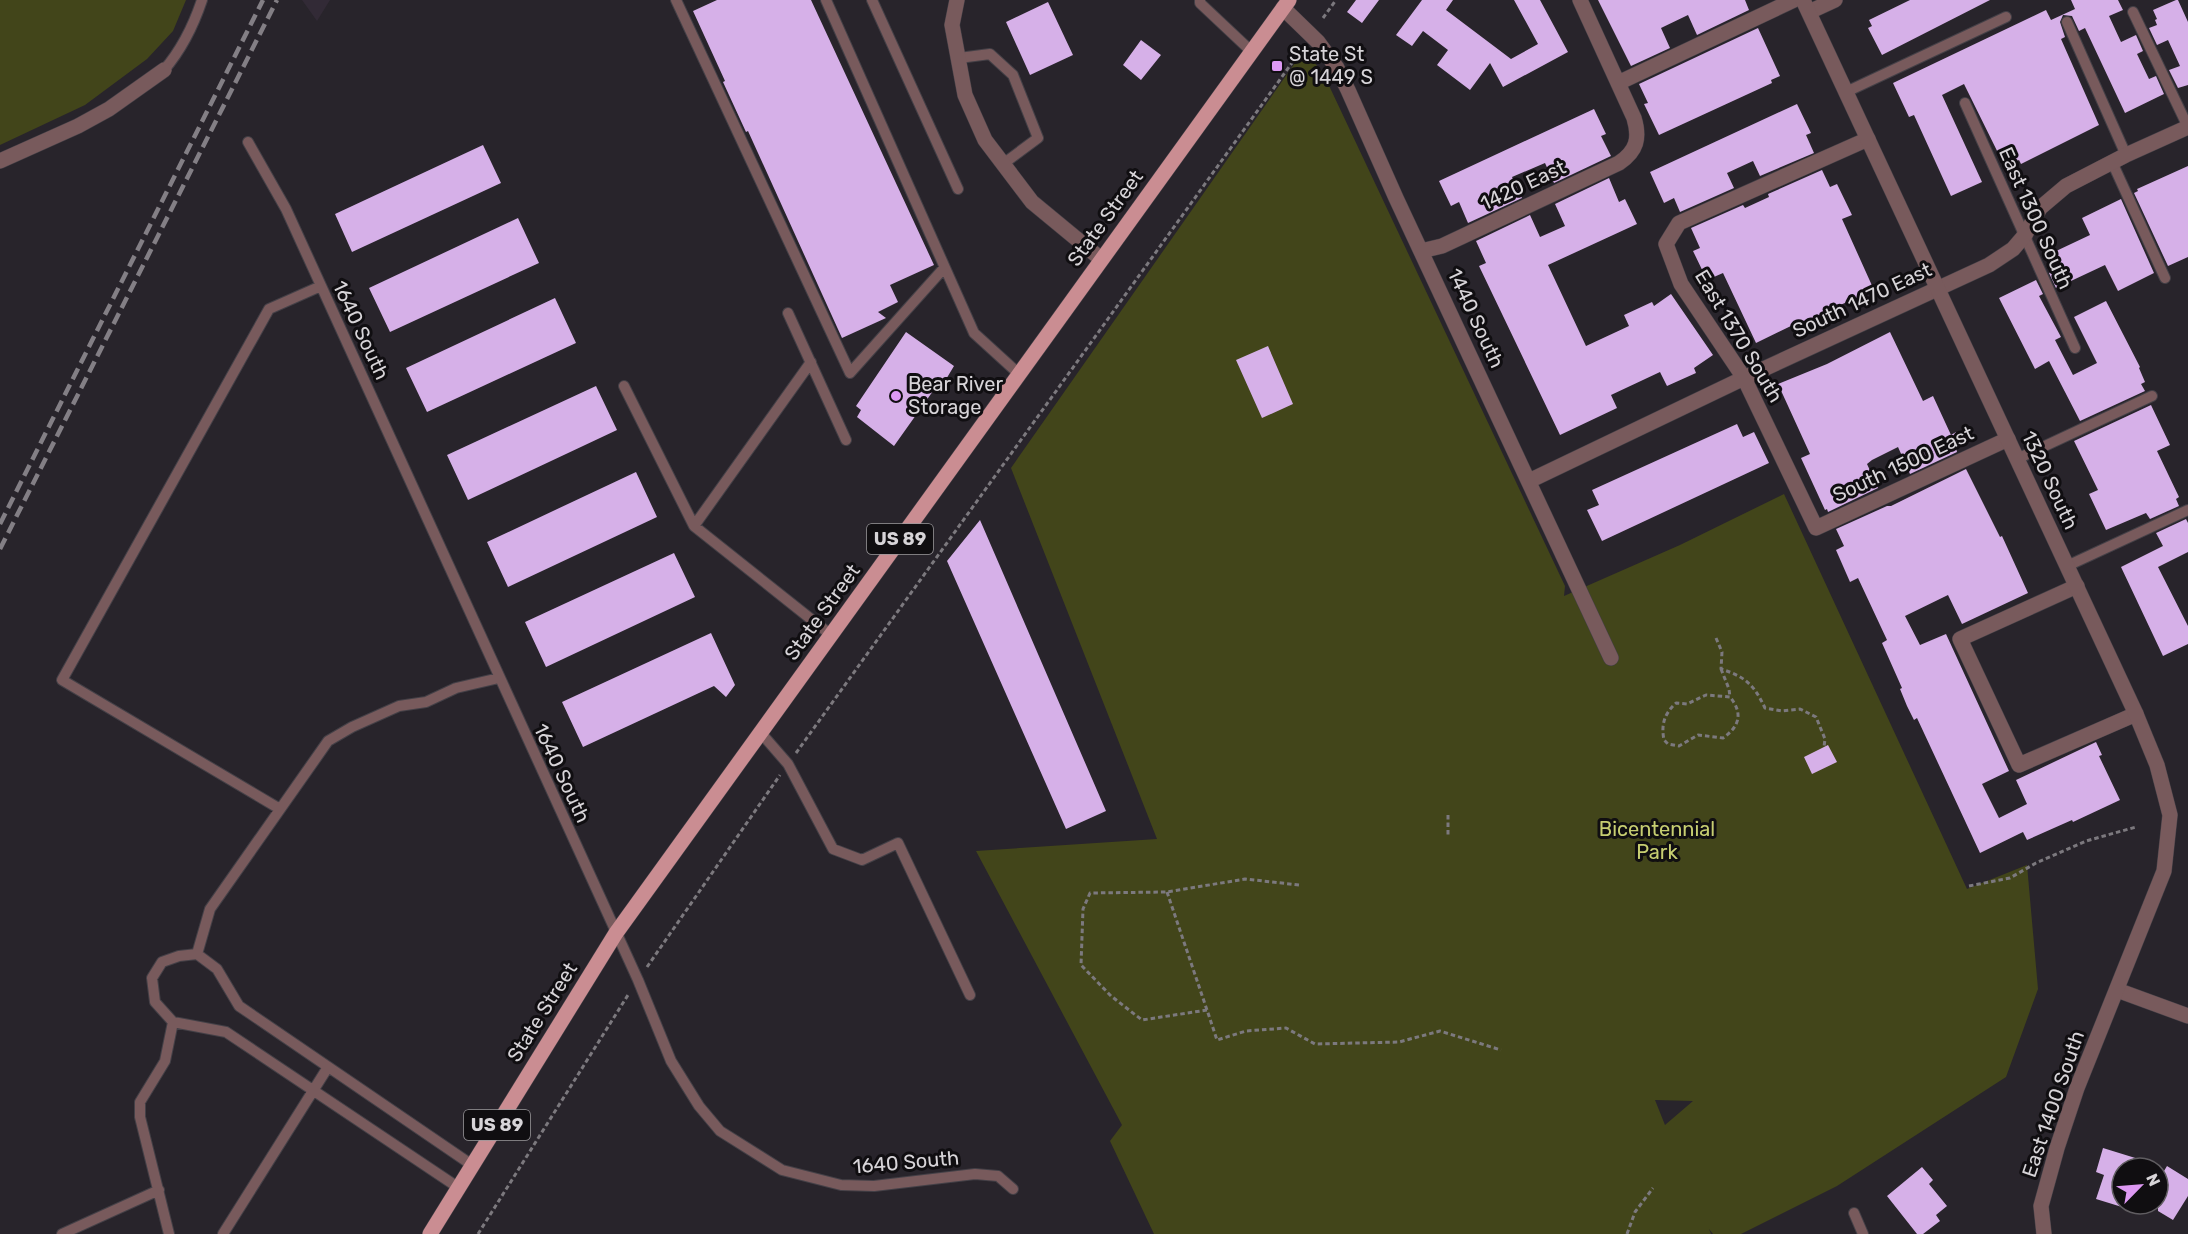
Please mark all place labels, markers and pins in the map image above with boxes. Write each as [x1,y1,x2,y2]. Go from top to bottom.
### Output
place label: State St @ 1449 S [1289,42,1373,89]
marker: State St @ 1449 S [1270,59,1284,73]
place label: Bear River Storage [908,372,1003,419]
marker: Bear River Storage [889,389,903,403]

